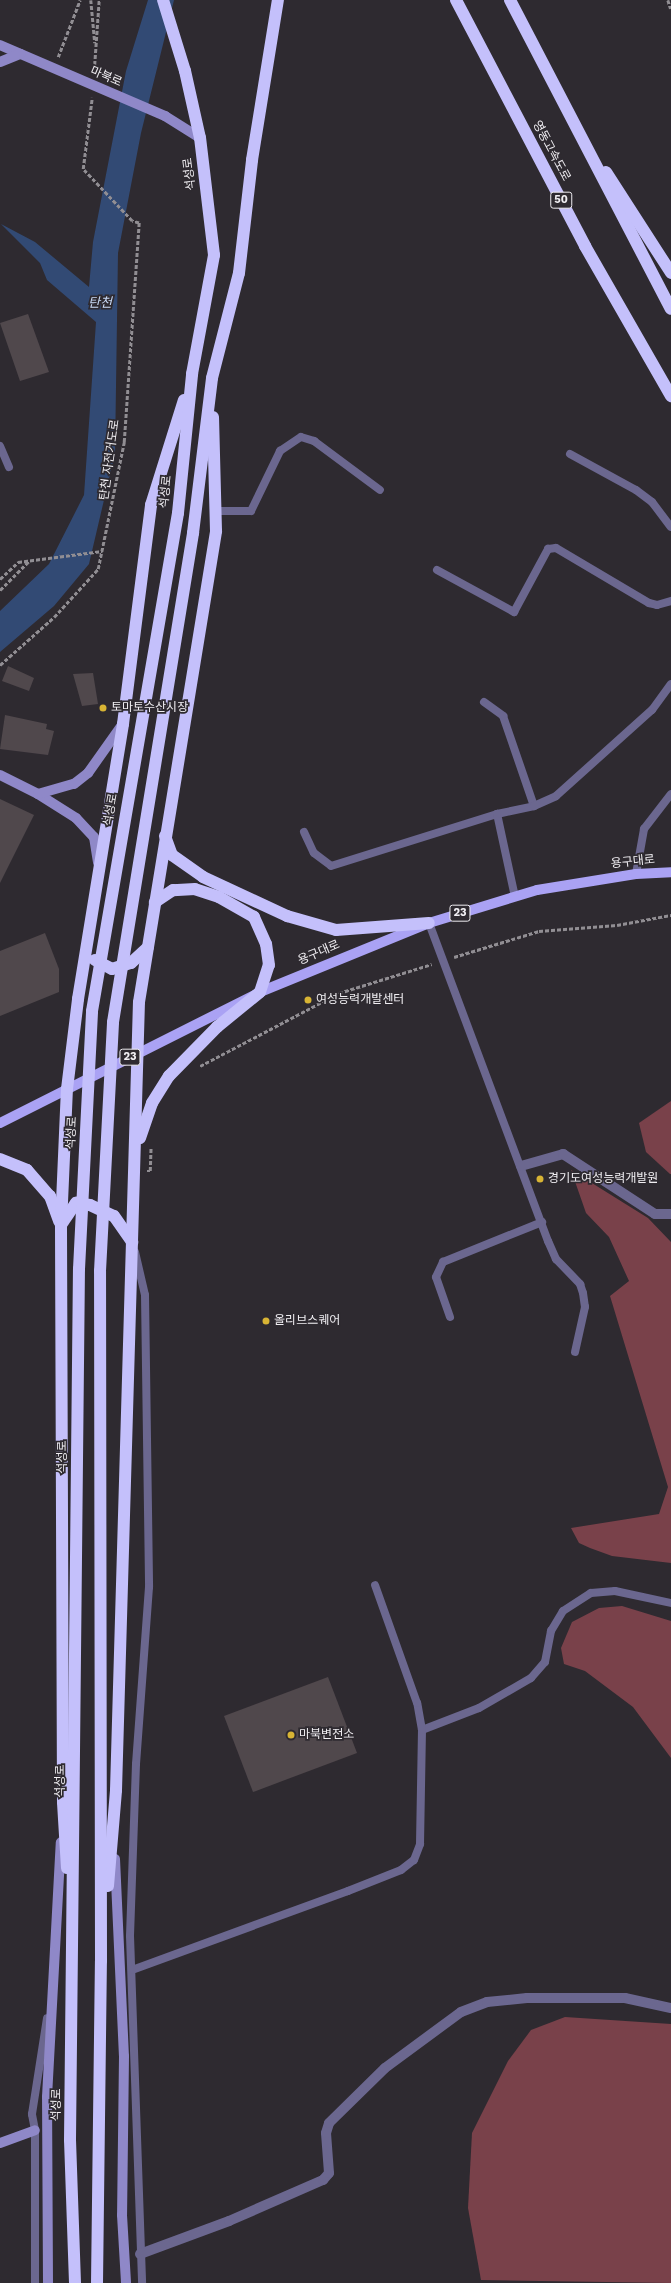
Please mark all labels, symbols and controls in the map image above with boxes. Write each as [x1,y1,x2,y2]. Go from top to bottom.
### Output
street label: 마북로 [88,64,124,90]
street label: 영동고속도로 [529,118,573,184]
street label: 석성로 [181,157,199,191]
road number: 50 [550,191,572,209]
water label: 탄천 [88,295,112,311]
street label: 탄천 자전거도로 [97,419,123,501]
street label: 석성로 [157,475,175,509]
place label: 토마토수산시장 [111,701,188,715]
marker: 토마토수산시장 [98,703,108,713]
street label: 석성로 [101,792,121,828]
street label: 용구대로 [610,853,656,871]
road number: 23 [449,904,471,922]
street label: 용구대로 [296,938,342,968]
place label: 여성능력개발센터 [316,993,404,1007]
marker: 여성능력개발센터 [303,995,313,1005]
road number: 23 [119,1048,141,1066]
street label: 석성로 [64,1116,80,1150]
place label: 경기도여성능력개발원 [548,1172,658,1186]
marker: 경기도여성능력개발원 [535,1174,545,1184]
place label: 올리브스퀘어 [274,1314,340,1328]
marker: 올리브스퀘어 [261,1316,271,1326]
street label: 석성로 [56,1440,70,1474]
place label: 마북변전소 [299,1728,354,1742]
marker: 마북변전소 [286,1730,296,1740]
street label: 석성로 [54,1764,68,1798]
street label: 석성로 [50,2088,64,2122]

